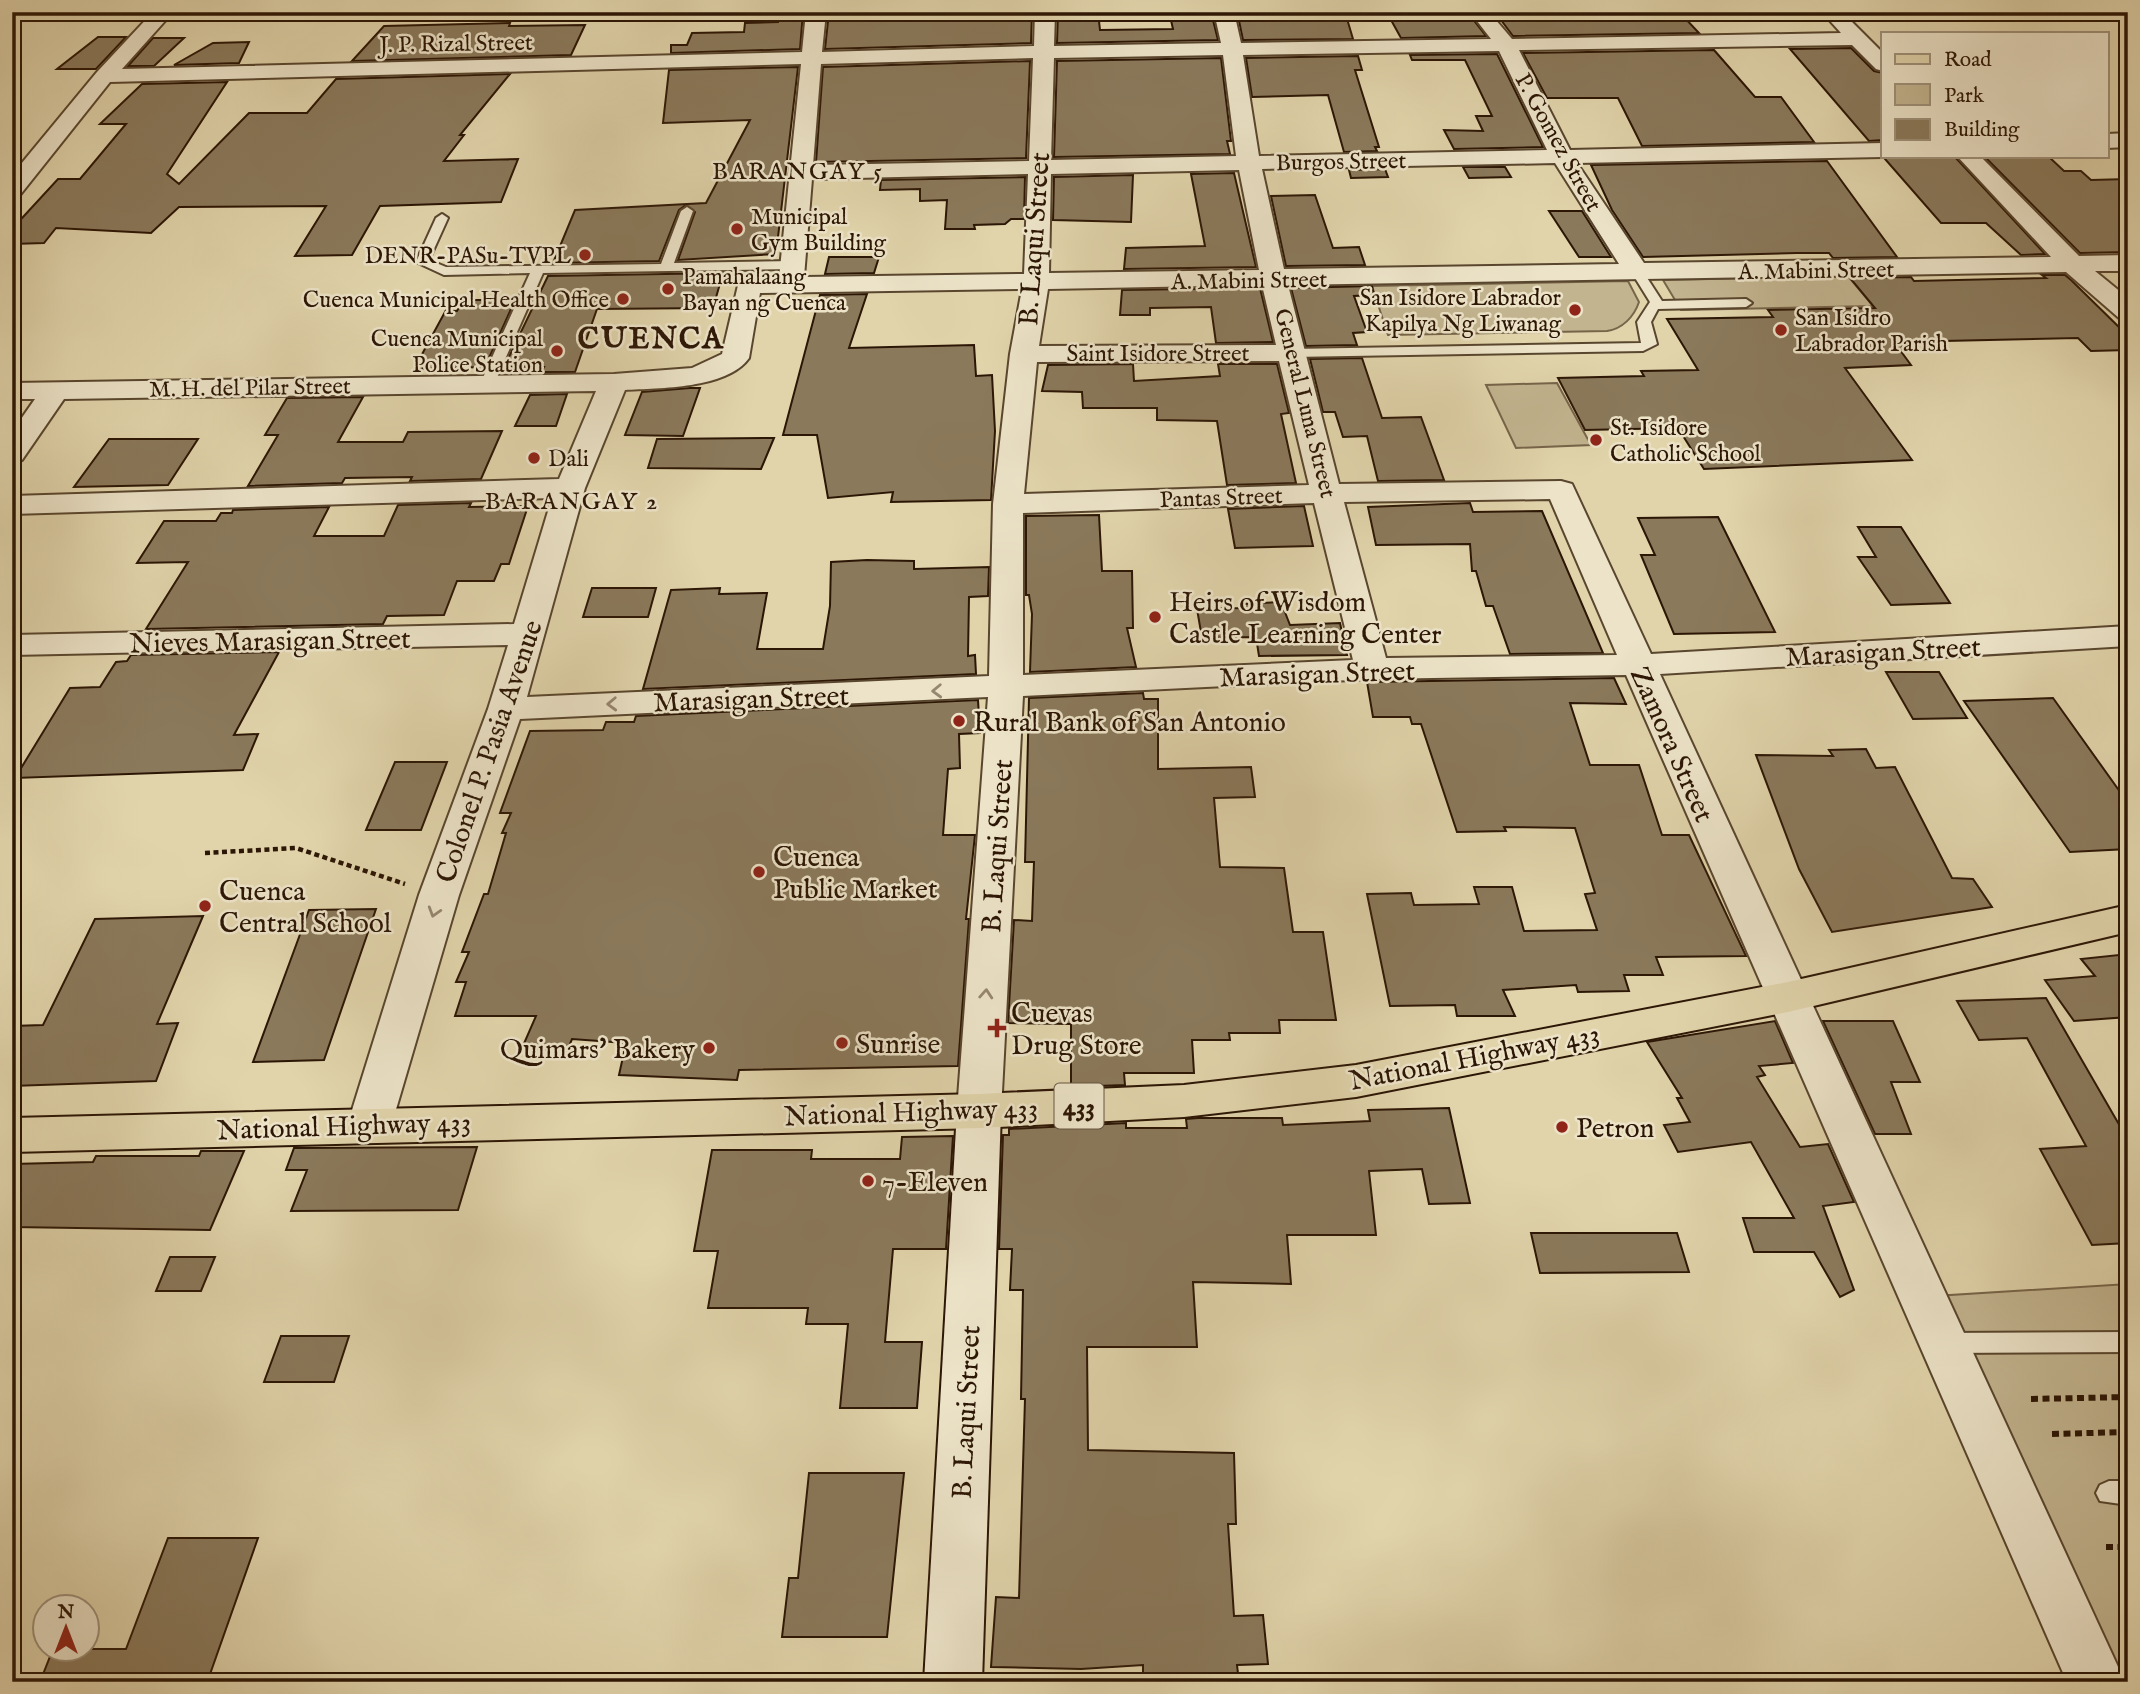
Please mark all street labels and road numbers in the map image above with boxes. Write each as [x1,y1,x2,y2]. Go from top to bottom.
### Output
street label: J. P. Rizal Street [376,29,533,60]
street label: P. Gomez Street [1508,68,1608,217]
street label: Burgos Street [1275,147,1407,178]
street label: B. Laqui Street [1012,151,1059,327]
street label: A. Mabini Street [1737,256,1895,287]
street label: A. Mabini Street [1170,266,1328,297]
street label: General Luna Street [1267,306,1342,501]
street label: Saint Isidore Street [1067,340,1249,369]
street label: M. H. del Pilar Street [149,372,351,405]
street label: Pantas Street [1159,482,1283,515]
street label: Colonel P. Pasia Avenue [429,616,552,888]
street label: Nieves Marasigan Street [129,623,411,662]
street label: Marasigan Street [1784,631,1982,676]
street label: Marasigan Street [1219,655,1416,696]
street label: Zamora Street [1621,662,1721,828]
street label: Marasigan Street [653,680,850,721]
street label: B. Laqui Street [975,758,1022,934]
street label: National Highway 433 [1346,1017,1603,1100]
road number: 433 [1054,1084,1104,1128]
street label: National Highway 433 [783,1092,1039,1135]
street label: National Highway 433 [216,1106,472,1149]
street label: B. Laqui Street [945,1324,990,1500]

